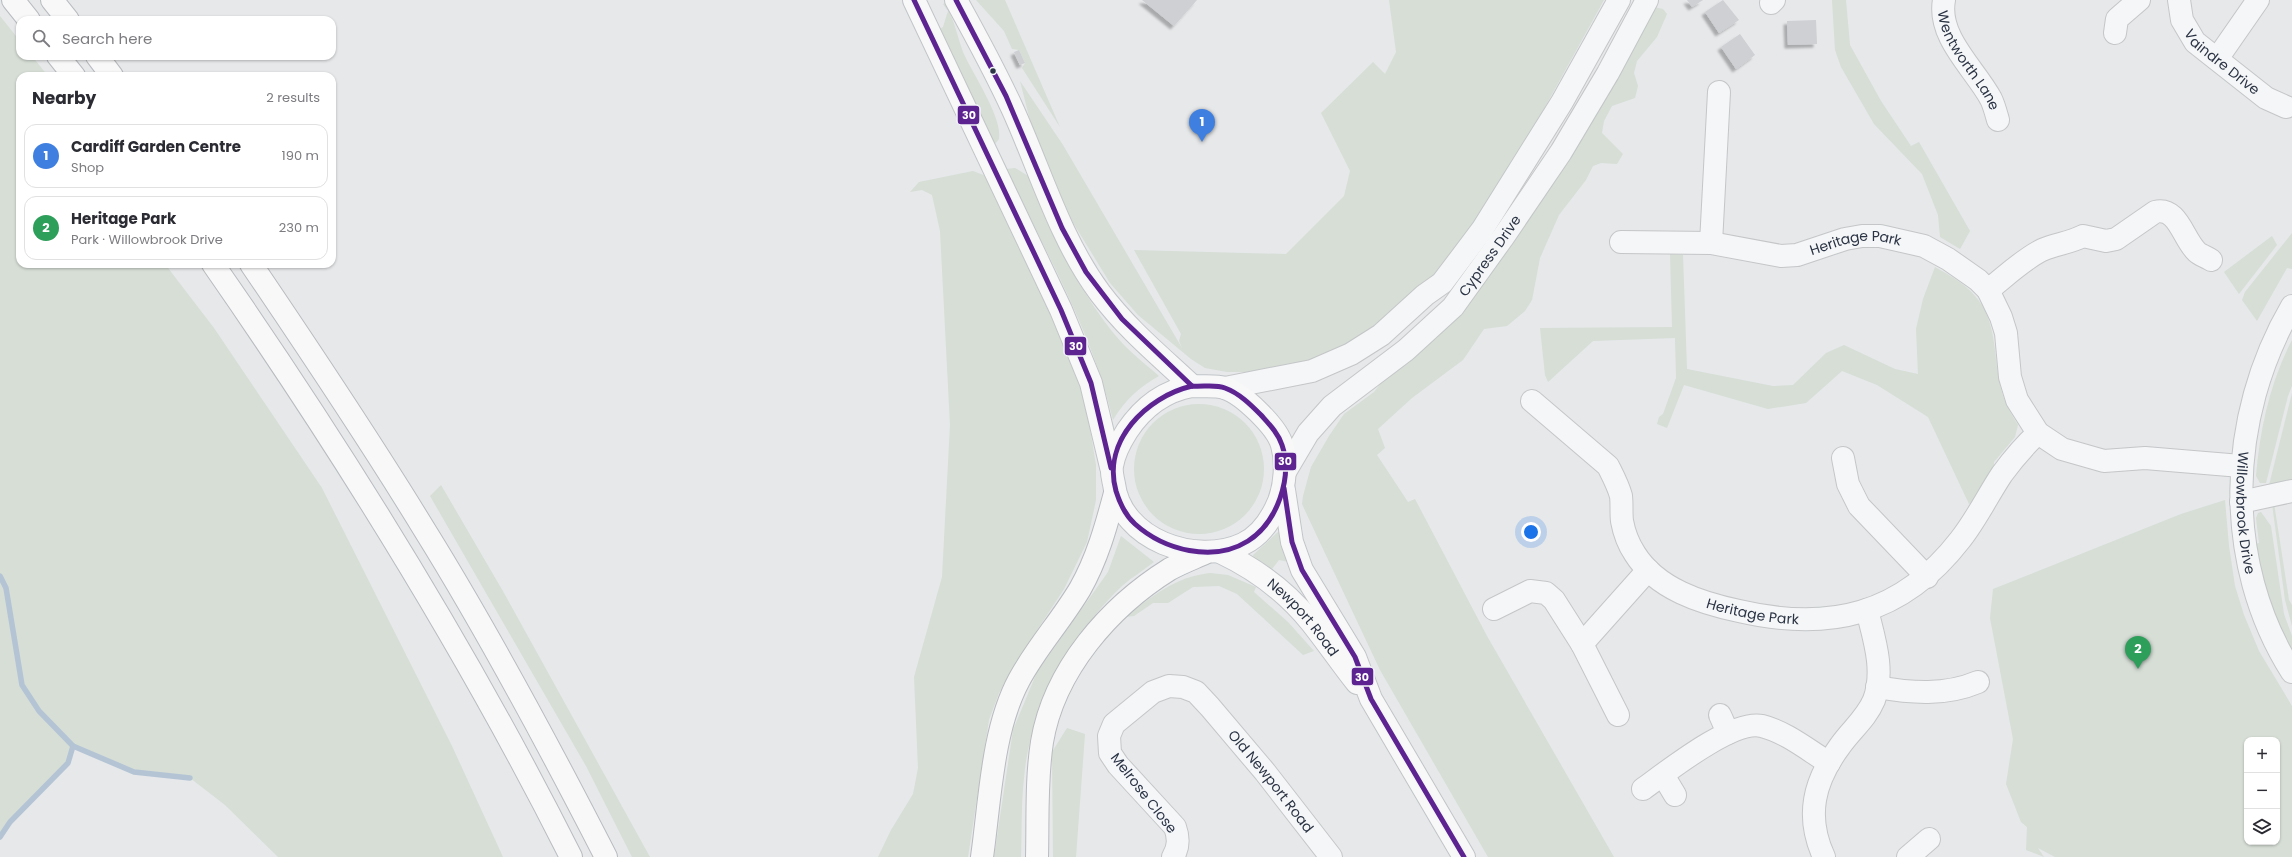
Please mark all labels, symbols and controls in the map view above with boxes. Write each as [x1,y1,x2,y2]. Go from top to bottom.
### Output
street label: Wentworth Lane [1933,9,2005,113]
search box [16,16,336,60]
street label: Vaindre Drive [2179,25,2264,100]
icon: search [30,27,52,49]
text: Search here [62,28,152,49]
unlabelled marker [988,66,998,76]
text: Nearby [32,86,96,110]
text: 2 results [266,88,320,107]
line badge: 30 [957,105,980,125]
text: 30 [962,107,976,123]
pin: 1 [1189,109,1215,142]
text: Cardiff Garden Centre [71,136,241,157]
text: 1 [44,146,48,165]
text: 190 m [282,146,319,165]
text: Shop [71,158,104,177]
text: Heritage Park [71,208,176,229]
street label: Cypress Drive [1454,211,1526,300]
text: 2 [42,218,50,237]
text: 230 m [279,218,319,237]
street label: Heritage Park [1807,226,1904,260]
text: Park · Willowbrook Drive [71,230,223,249]
line badge: 30 [1064,336,1087,356]
text: 30 [1069,338,1083,354]
street label: Willowbrook Drive [2231,451,2261,576]
line badge: 30 [1274,452,1297,471]
text: 30 [1278,453,1292,469]
your location [1521,522,1541,542]
street label: Newport Road [1263,574,1344,660]
street label: Heritage Park [1704,593,1800,629]
pin: 2 [2125,636,2151,669]
line badge: 30 [1351,667,1374,686]
text: 30 [1355,669,1369,685]
street label: Old Newport Road [1224,726,1318,837]
map controls [2244,737,2280,845]
button: + [2244,737,2280,773]
street label: Melrose Close [1106,749,1182,838]
button: − [2244,773,2280,809]
button: layers [2244,809,2280,845]

